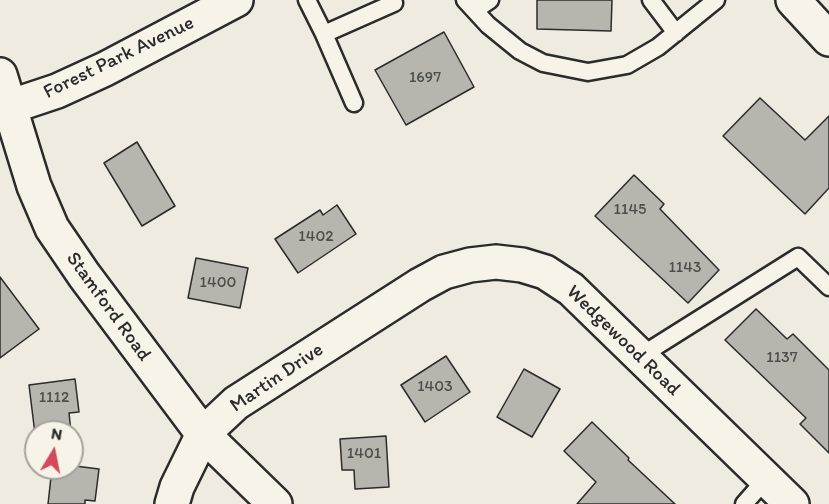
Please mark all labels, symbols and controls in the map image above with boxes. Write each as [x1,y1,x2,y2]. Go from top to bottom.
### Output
street label: Forest Park Avenue [40,11,198,105]
house number: 1697 [409,68,441,88]
house number: 1145 [614,200,646,220]
house number: 1402 [298,227,334,247]
street label: Stamford Road [60,248,156,366]
house number: 1143 [668,258,702,278]
house number: 1400 [200,273,236,293]
street label: Wedgewood Road [561,281,685,401]
street label: Martin Drive [226,338,328,418]
house number: 1137 [766,348,798,368]
house number: 1403 [417,377,453,397]
house number: 1112 [39,388,69,408]
north arrow [24,420,84,480]
text: N [50,423,64,444]
house number: 1401 [347,444,381,464]

